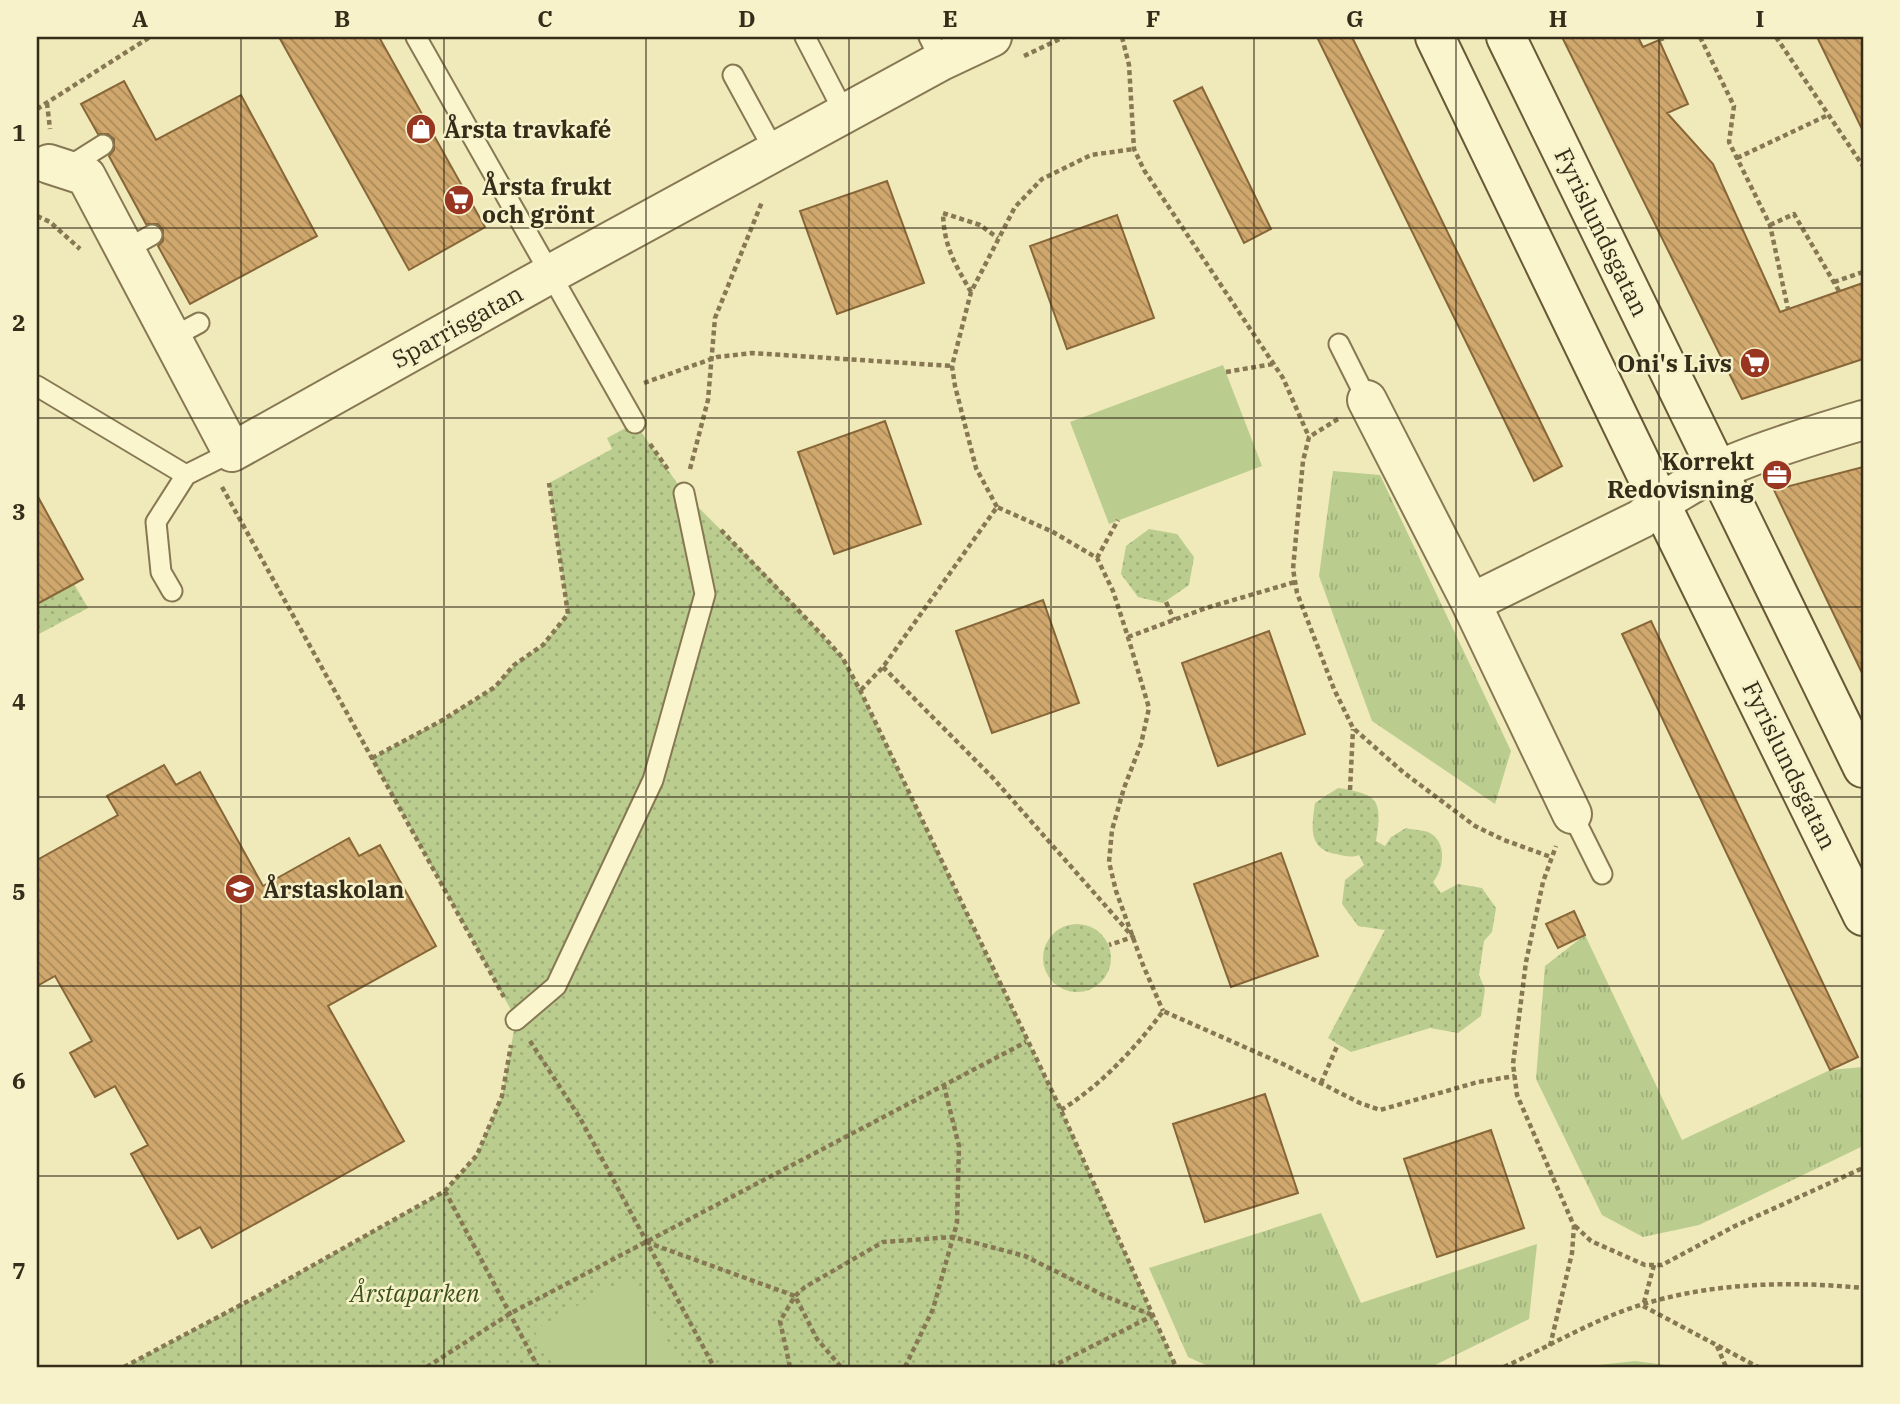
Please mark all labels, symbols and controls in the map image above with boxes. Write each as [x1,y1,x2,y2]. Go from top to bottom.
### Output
text: A [132,3,148,33]
text: B [334,3,350,33]
text: C [537,3,553,33]
text: D [738,3,756,33]
text: E [942,3,958,33]
text: F [1146,3,1160,33]
text: G [1346,3,1364,33]
text: H [1549,3,1567,33]
text: I [1756,3,1764,33]
shop icon: Årsta travkafé [404,112,438,146]
place label: Årsta travkafé [444,113,611,145]
text: 1 [12,117,26,147]
street label: Fyrislundsgatan [1547,142,1657,322]
place label: Årsta frukt och grönt [482,170,611,230]
supermarket icon: Årsta frukt och grönt [442,183,476,217]
street label: Sparrisgatan [386,277,528,375]
text: 2 [12,307,26,337]
supermarket icon: Oni's Livs [1738,346,1772,380]
place label: Oni's Livs [1617,347,1732,379]
place label: Korrekt Redovisning [1607,445,1754,505]
office icon: Korrekt Redovisning [1760,458,1794,492]
text: 3 [12,496,26,526]
street label: Fyrislundsgatan [1735,675,1845,855]
text: 4 [12,686,26,716]
school or university icon: Årstaskolan [223,872,257,906]
place label: Årstaskolan [263,873,404,905]
text: 5 [12,876,26,906]
text: 6 [12,1065,26,1095]
text: 7 [12,1255,26,1285]
park label: Årstaparken [348,1277,480,1309]

